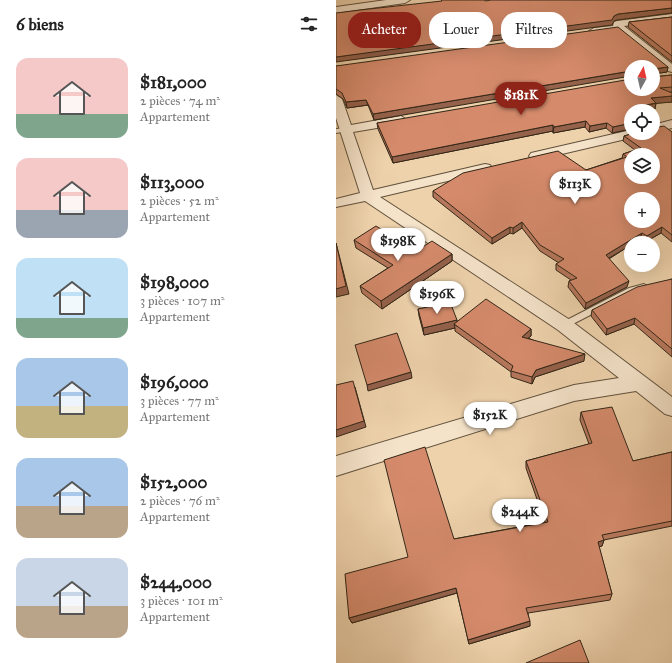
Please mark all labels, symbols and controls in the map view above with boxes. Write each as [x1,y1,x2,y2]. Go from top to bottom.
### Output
chip: Acheter [348,12,421,48]
chip: Louer [429,12,493,48]
chip: Filtres [501,12,567,48]
icon: filters [298,13,320,35]
text: 6 biens [16,14,64,35]
north arrow [624,60,660,96]
map controls [624,60,660,272]
text: $181,000 [140,72,207,93]
icon: home [48,74,96,122]
pin: $181K [493,82,549,116]
text: $181K [504,87,538,103]
text: 2 pièces · 74 m² [140,93,220,109]
button: locate [624,104,660,140]
text: Appartement [140,109,210,125]
button: layers [624,148,660,184]
pin: $113K [547,171,603,205]
text: $113,000 [140,172,205,193]
icon: home [48,174,96,222]
text: $113K [559,176,591,192]
button: + [624,192,660,228]
text: 2 pièces · 52 m² [140,193,219,209]
text: Appartement [140,209,210,225]
pin: $198K [370,228,426,262]
text: $198K [380,233,416,249]
button: − [624,236,660,272]
text: $198,000 [140,272,209,293]
icon: home [48,274,96,322]
pin: $196K [409,281,465,315]
text: $196K [419,286,455,302]
text: 3 pièces · 107 m² [140,293,225,309]
text: Appartement [140,309,210,325]
text: $196,000 [140,372,209,393]
icon: home [48,374,96,422]
text: 3 pièces · 77 m² [140,393,219,409]
pin: $152K [462,402,518,436]
text: $152K [473,407,507,423]
text: Appartement [140,409,210,425]
text: $152,000 [140,472,208,493]
icon: home [48,474,96,522]
text: 2 pièces · 76 m² [140,493,220,509]
pin: $244K [492,499,548,533]
text: $244K [501,504,539,520]
text: Appartement [140,509,210,525]
text: $244,000 [140,572,212,593]
icon: home [48,574,96,622]
text: 3 pièces · 101 m² [140,593,223,609]
text: Appartement [140,609,210,625]

